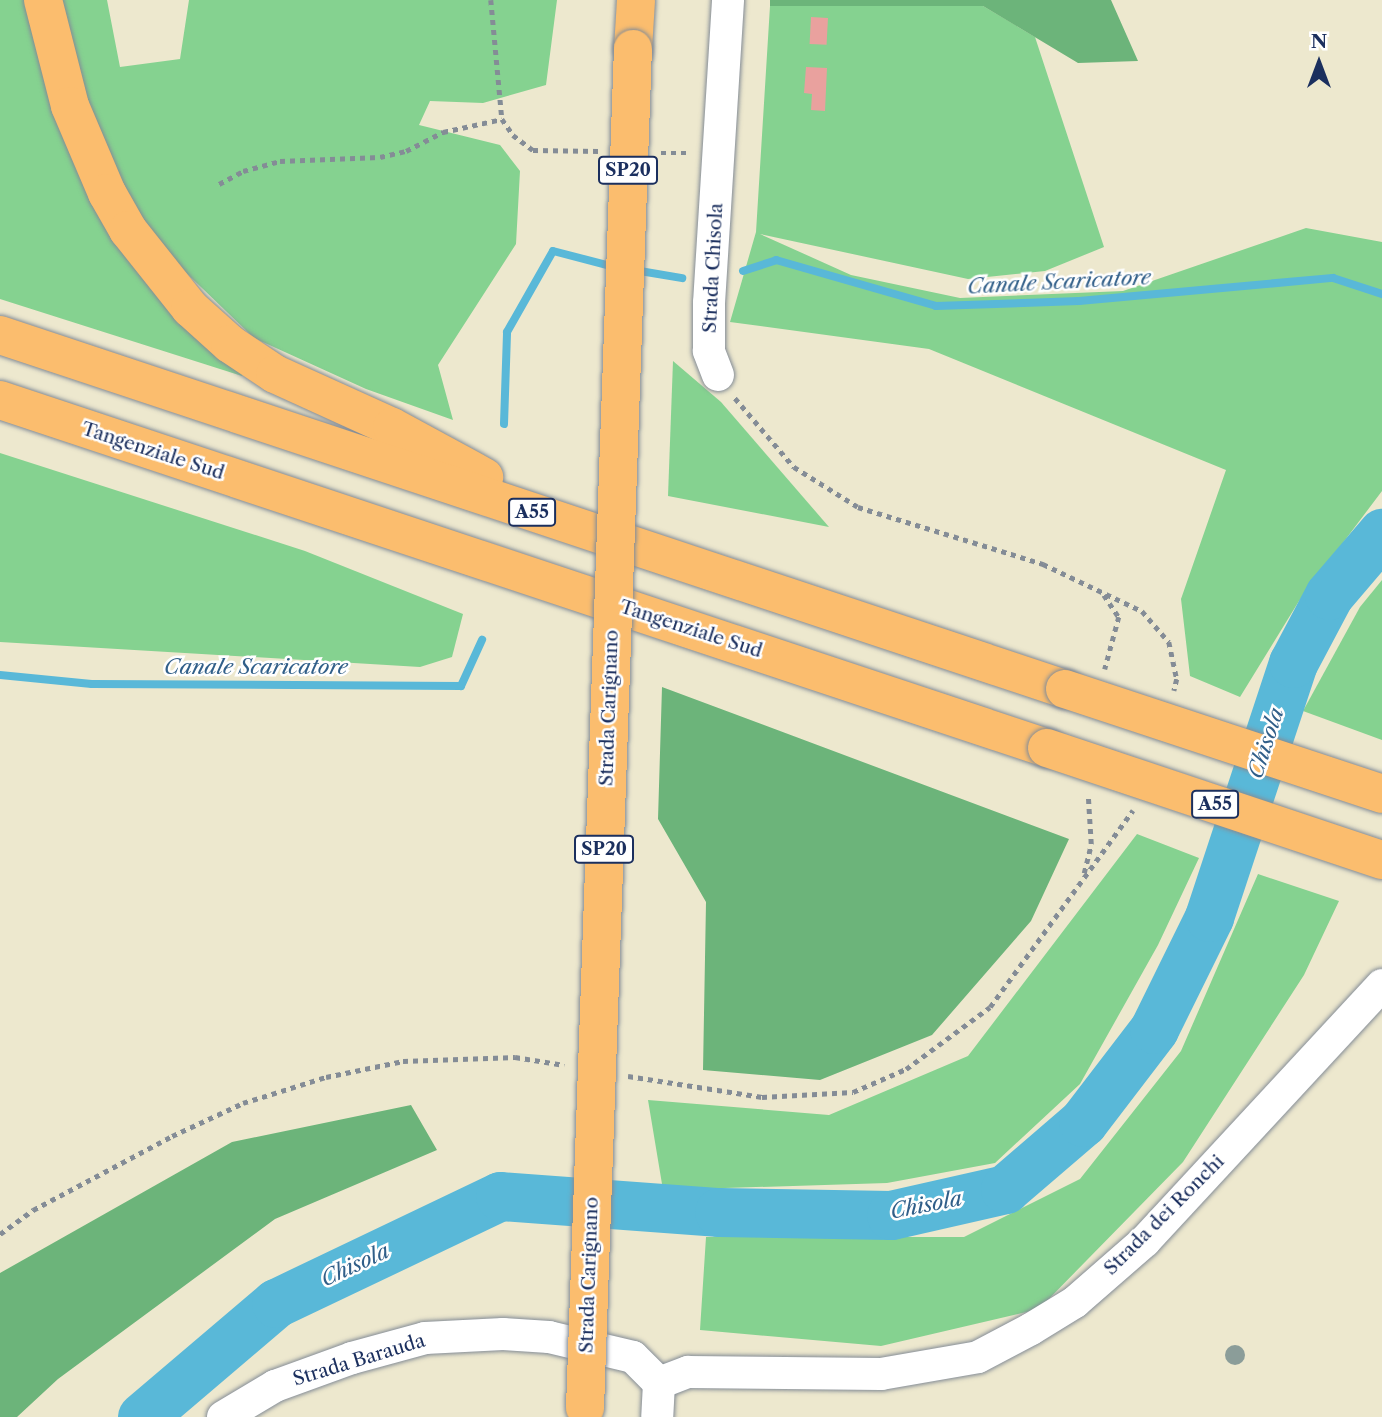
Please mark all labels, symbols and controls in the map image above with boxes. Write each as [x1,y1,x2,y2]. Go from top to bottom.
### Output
north arrow [1284,28,1354,98]
text: N [1311,30,1327,53]
road number: SP20 [596,155,660,184]
street label: Strada Chisola [698,202,728,334]
water label: Canale Scaricatore [967,265,1151,299]
street label: Tangenziale Sud [79,417,227,485]
road number: A55 [508,498,556,526]
street label: Tangenziale Sud [617,595,765,663]
street label: Strada Carignano [595,629,623,787]
water label: Canale Scaricatore [164,654,348,680]
water label: Chisola [1243,705,1289,781]
road number: A55 [1190,790,1240,818]
road number: SP20 [572,834,636,864]
street label: Strada dei Ronchi [1099,1150,1229,1280]
water label: Chisola [888,1186,964,1224]
street label: Strada Carignano [575,1196,603,1354]
water label: Chisola [317,1238,393,1292]
street label: Strada Barauda [290,1329,428,1391]

